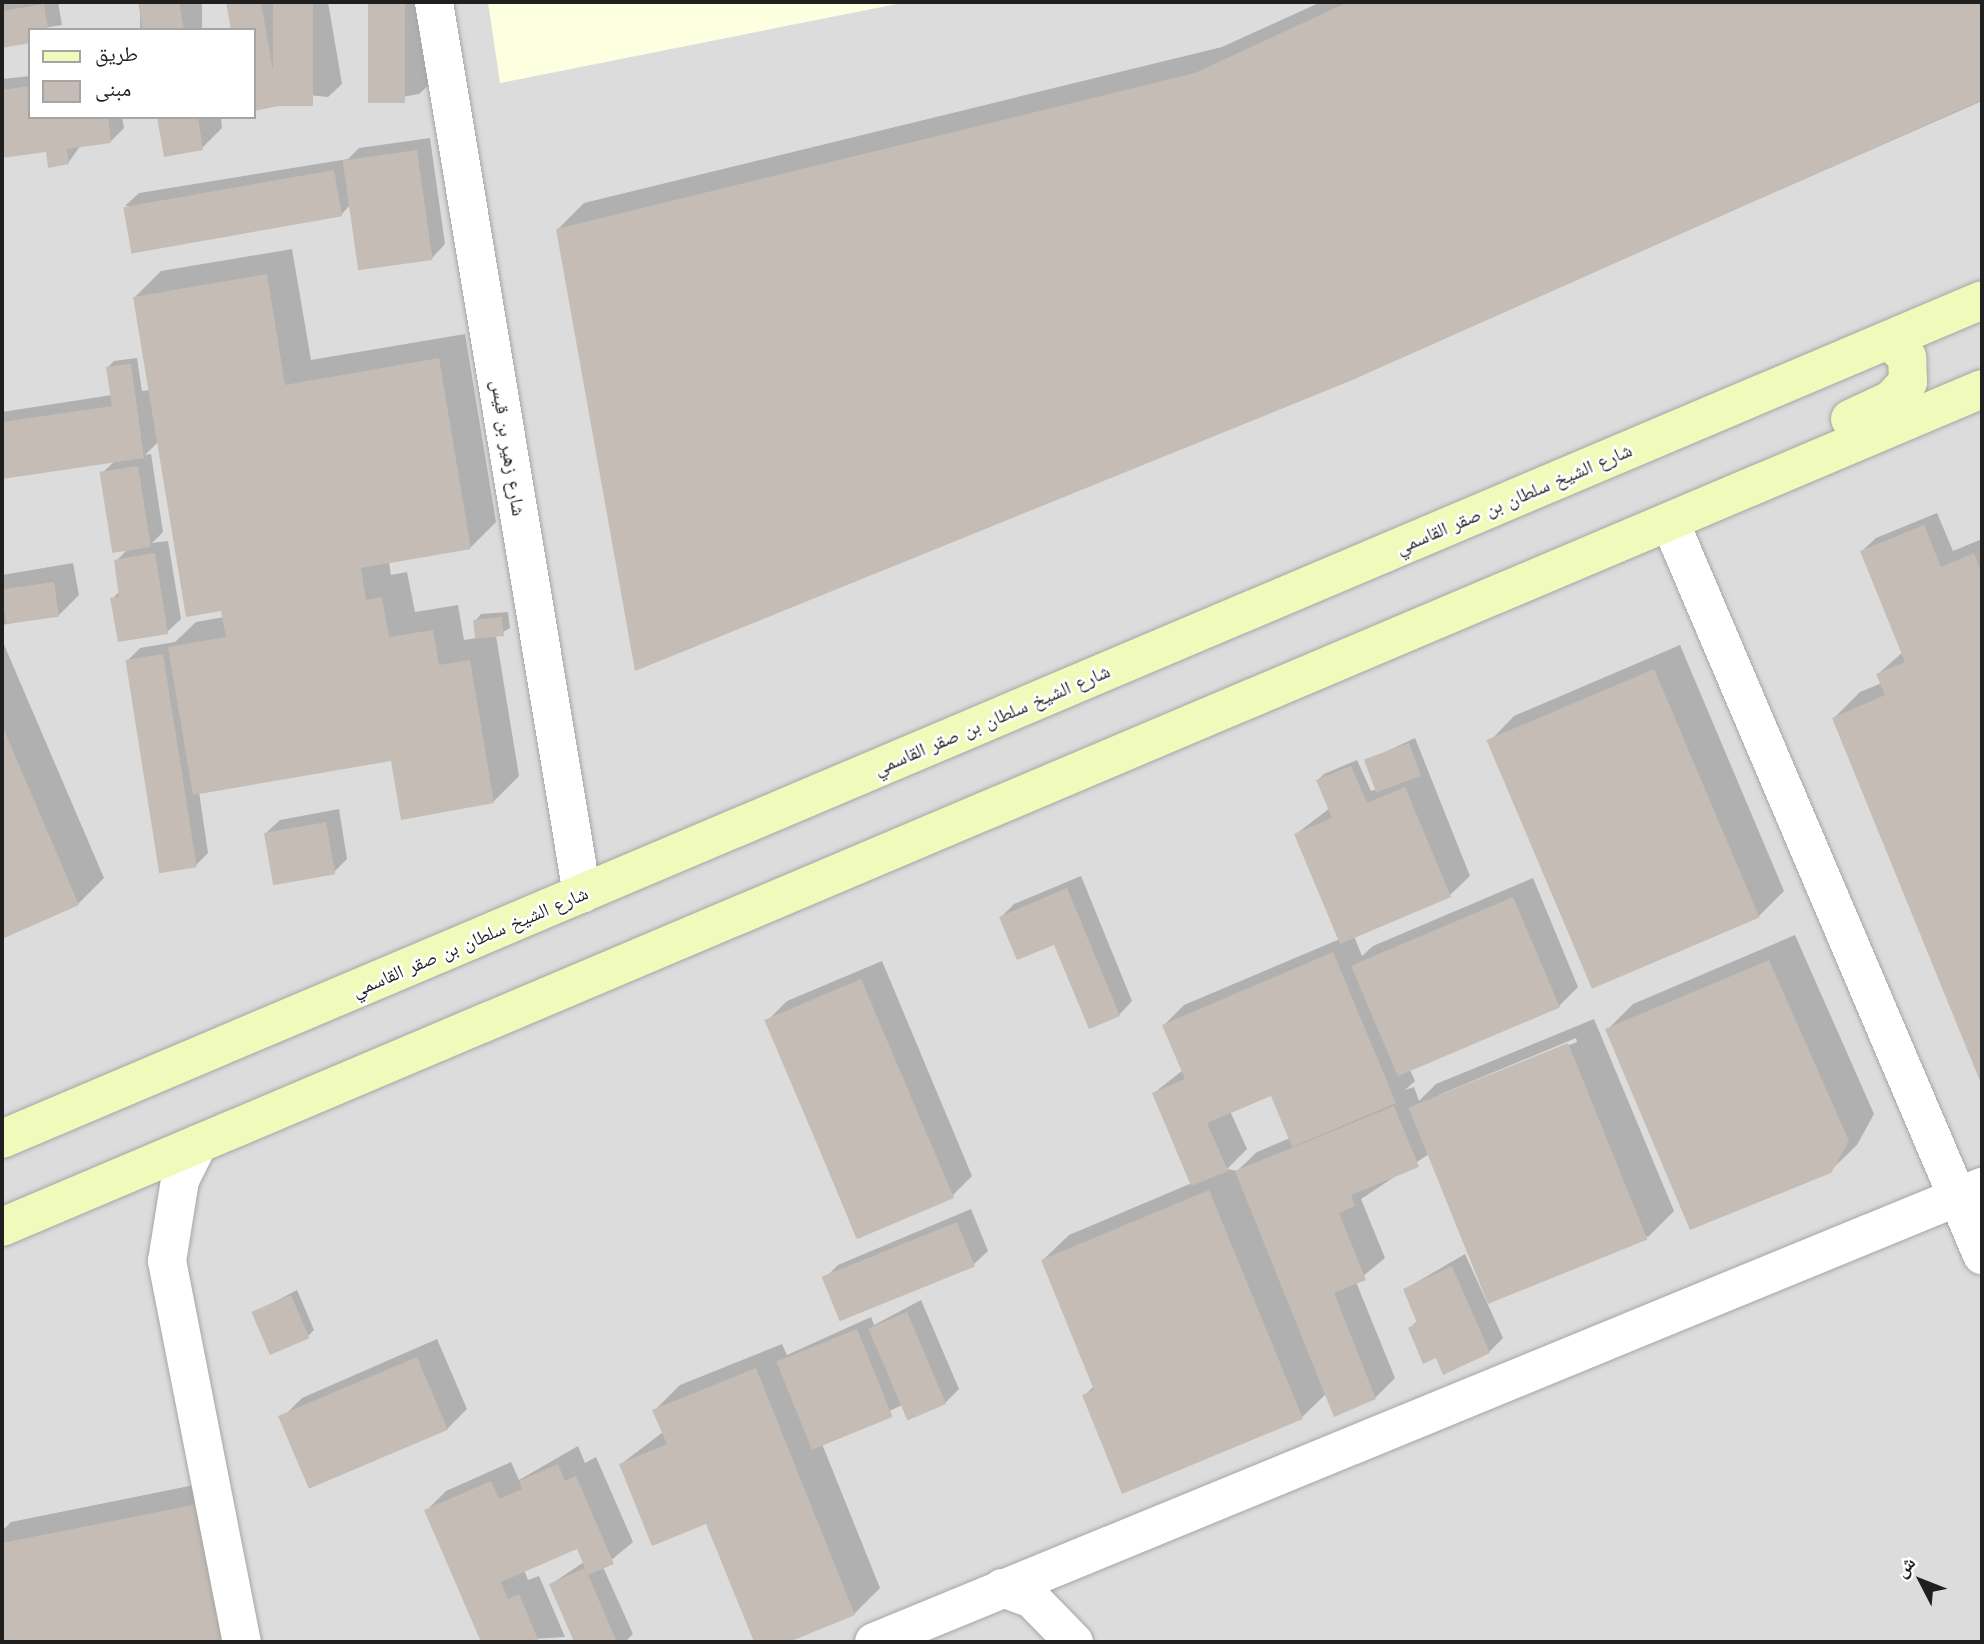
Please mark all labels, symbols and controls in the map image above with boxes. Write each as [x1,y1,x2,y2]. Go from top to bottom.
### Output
legend [28,28,256,119]
text: طريق [95,41,138,66]
text: مبنى [95,76,131,101]
street label: شارع زهير بن قيس [486,378,530,518]
street label: شارع الشيخ سلطان بن صقر القاسمي [1392,439,1636,559]
street label: شارع الشيخ سلطان بن صقر القاسمي [870,660,1114,780]
street label: شارع الشيخ سلطان بن صقر القاسمي [348,882,592,1002]
north arrow [1886,1546,1956,1616]
text: ش [1890,1551,1920,1582]

